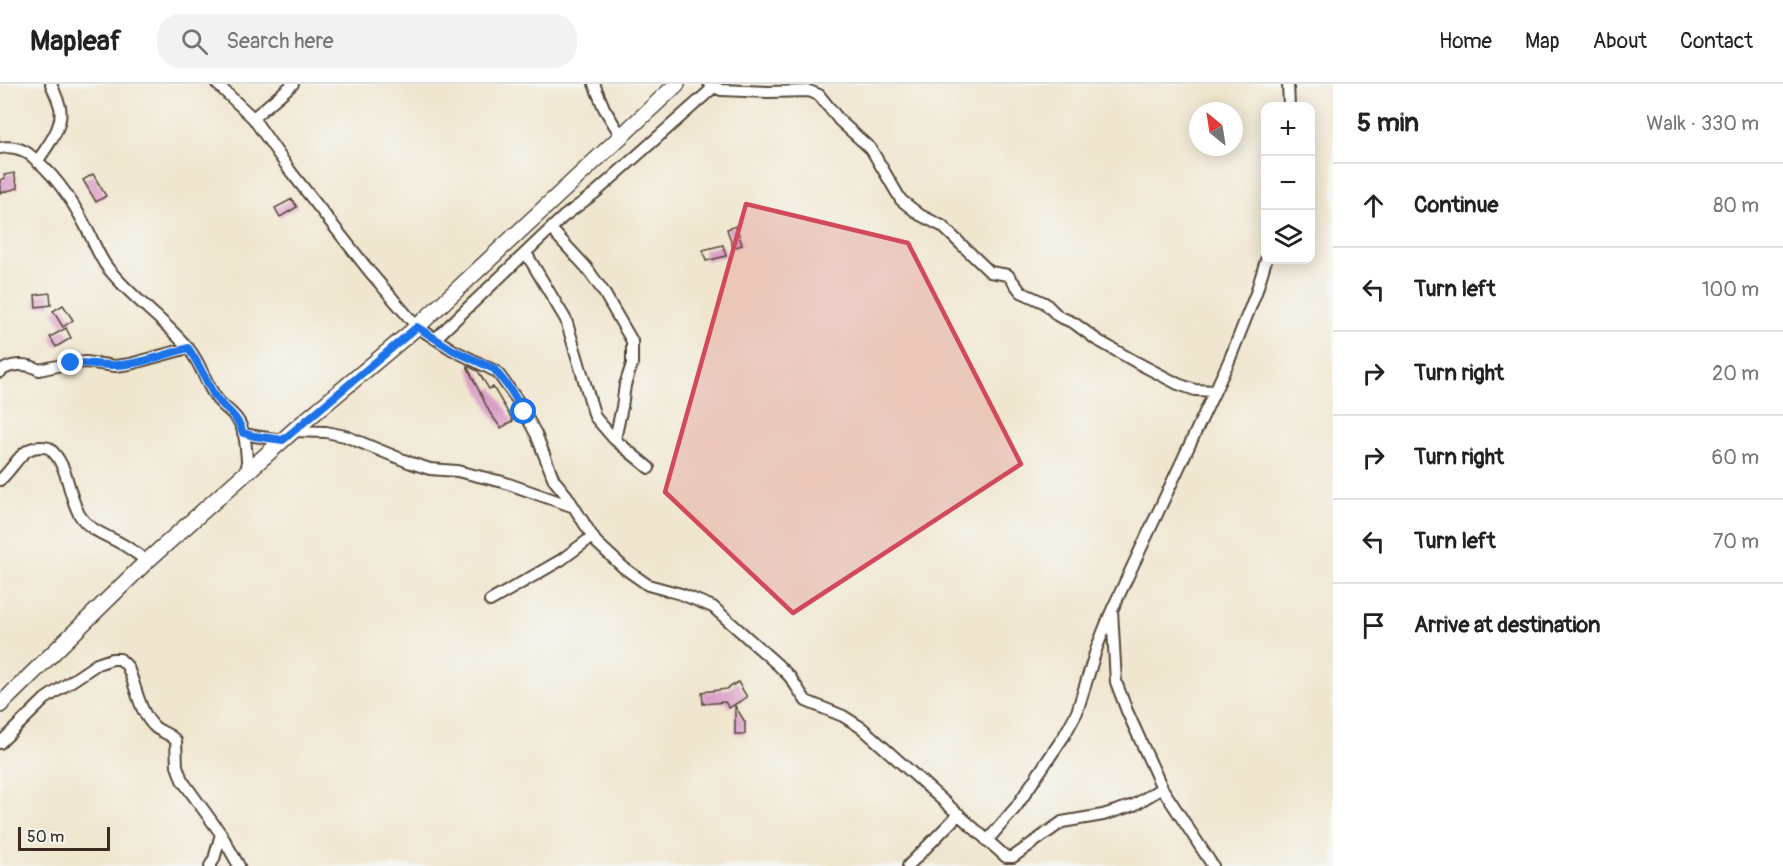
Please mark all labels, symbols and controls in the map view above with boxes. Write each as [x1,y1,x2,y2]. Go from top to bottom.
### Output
search box [157,14,577,68]
text: Mapleaf [30,24,121,59]
icon: search [178,25,211,58]
text: Search here [226,27,334,55]
text: Home [1439,28,1492,55]
text: Map [1525,28,1560,55]
text: About [1593,28,1647,55]
text: Contact [1680,28,1753,55]
north arrow [1189,102,1243,156]
map controls [1261,102,1315,264]
button: + [1261,102,1315,156]
text: 5 min [1357,107,1419,139]
text: Walk · 330 m [1646,111,1759,136]
button: − [1261,156,1315,210]
icon: ahead [1357,189,1390,222]
text: Continue [1414,191,1498,219]
text: 80 m [1713,193,1759,218]
button: layers [1261,210,1315,264]
icon: left [1357,273,1390,306]
text: Turn left [1414,275,1496,303]
text: 100 m [1702,277,1759,302]
route end [57,349,83,375]
icon: right [1357,357,1390,390]
text: Turn right [1414,359,1504,387]
text: 20 m [1712,361,1759,386]
route start [510,398,536,424]
icon: right [1357,441,1390,474]
text: Turn right [1414,443,1504,471]
text: 60 m [1712,445,1759,470]
icon: left [1357,525,1390,558]
text: Turn left [1414,527,1496,555]
text: 70 m [1713,529,1759,554]
icon: arrive [1357,609,1390,642]
text: Arrive at destination [1414,611,1600,639]
scale bar [18,824,110,852]
text: 50 m [27,827,64,847]

